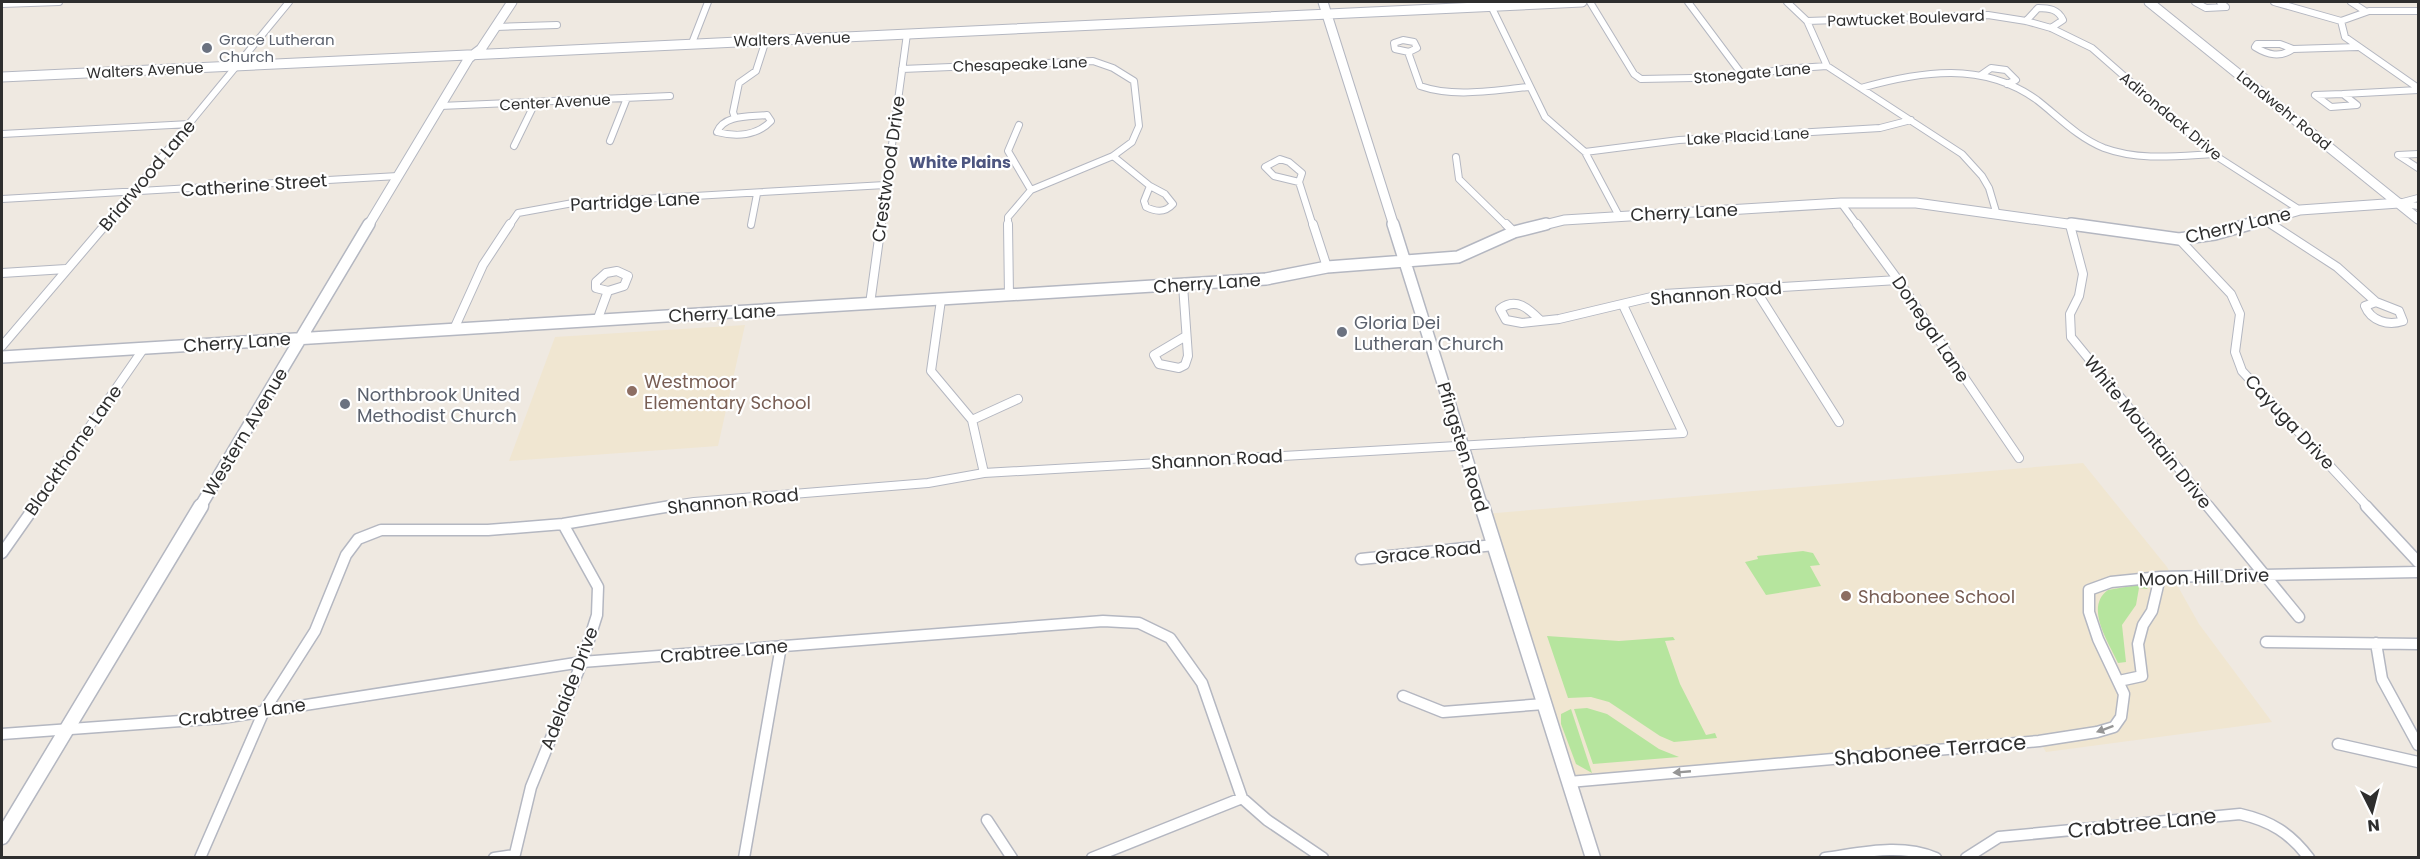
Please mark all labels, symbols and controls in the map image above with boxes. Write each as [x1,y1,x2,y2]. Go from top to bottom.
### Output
street label: Pawtucket Boulevard [1827,5,1985,31]
street label: Walters Avenue [733,26,851,52]
place label: Grace Lutheran Church [219,29,335,67]
marker: Grace Lutheran Church [200,41,214,55]
street label: Chesapeake Lane [952,51,1088,77]
street label: Walters Avenue [86,56,204,84]
street label: Stonegate Lane [1693,57,1811,89]
street label: Landwehr Road [2232,65,2336,155]
street label: Adirondack Drive [2115,67,2227,165]
street label: Center Avenue [499,89,611,115]
street label: Crestwood Drive [865,94,911,244]
street label: Briarwood Lane [93,114,201,236]
street label: Lake Placid Lane [1686,122,1810,150]
district label: White Plains [909,151,1011,174]
street label: Catherine Street [180,167,328,203]
street label: Partridge Lane [569,185,701,217]
street label: Cherry Lane [1630,197,1738,227]
street label: Cherry Lane [2183,201,2293,249]
street label: Cherry Lane [1152,267,1262,299]
street label: Donegal Lane [1886,271,1976,387]
street label: Shannon Road [1649,275,1783,311]
street label: Cherry Lane [668,298,776,328]
place label: Gloria Dei Lutheran Church [1354,310,1504,356]
marker: Gloria Dei Lutheran Church [1335,325,1349,339]
street label: Cherry Lane [182,326,292,358]
street label: White Mountain Drive [2078,350,2218,514]
street label: Western Avenue [197,363,293,501]
place label: Westmoor Elementary School [644,369,811,415]
street label: Cayuga Drive [2239,369,2341,475]
street label: Pfingsten Road [1431,379,1495,515]
street label: Blackthorne Lane [19,380,127,520]
place label: Northbrook United Methodist Church [357,382,520,428]
marker: Westmoor Elementary School [625,384,639,398]
marker: Northbrook United Methodist Church [338,397,352,411]
street label: Shannon Road [1150,443,1284,475]
street label: Shannon Road [666,482,800,520]
street label: Grace Road [1374,534,1482,570]
street label: Moon Hill Drive [2138,562,2270,592]
place label: Shabonee School [1858,584,2015,609]
marker: Shabonee School [1839,589,1853,603]
street label: Adelaide Drive [534,623,604,753]
street label: Crabtree Lane [659,633,789,669]
street label: Crabtree Lane [177,692,307,732]
one-way arrow [2096,725,2114,735]
street label: Shabonee Terrace [1833,727,2027,773]
one-way arrow [1673,767,1692,777]
north arrow [2342,781,2402,841]
street label: Crabtree Lane [2066,801,2218,845]
text: N [2366,813,2381,837]

